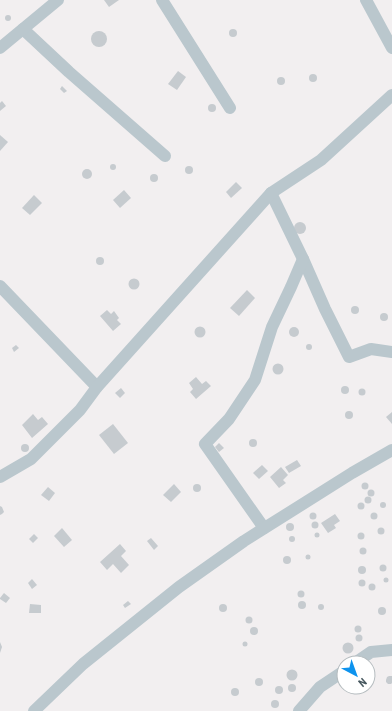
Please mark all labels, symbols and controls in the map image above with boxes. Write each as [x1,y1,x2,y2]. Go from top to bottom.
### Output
north arrow [336,655,376,695]
text: N [355,675,369,689]

